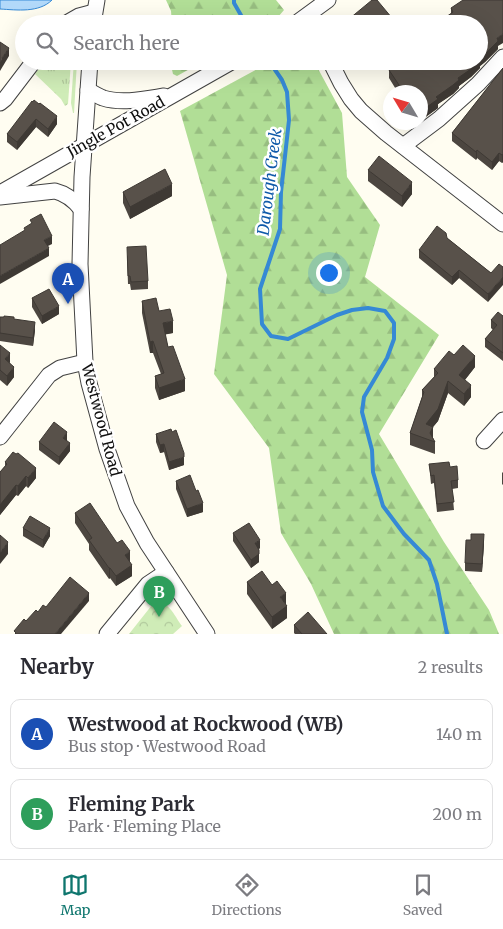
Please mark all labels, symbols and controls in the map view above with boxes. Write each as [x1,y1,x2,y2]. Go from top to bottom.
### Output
search box [15,15,488,70]
icon: search [33,29,61,57]
text: Search here [73,31,180,55]
north arrow [383,85,428,130]
street label: Jingle Pot Road [63,92,168,162]
water label: Darough Creek [252,127,286,238]
your location [316,260,342,286]
pin: A [52,263,84,304]
street label: Westwood Road [77,361,126,478]
pin: B [143,576,175,617]
text: Nearby [20,653,94,680]
text: 2 results [418,657,483,677]
text: Westwood at Rockwood (WB) [68,712,343,736]
text: A [31,724,43,744]
text: 140 m [436,724,482,744]
text: Bus stop · Westwood Road [68,736,266,756]
text: Fleming Park [68,792,195,816]
text: B [31,804,43,824]
text: 200 m [432,804,482,824]
text: Park · Fleming Place [68,816,221,836]
tab: Map [61,871,90,919]
tab: Directions [212,871,282,919]
tab: Saved [403,871,442,919]

